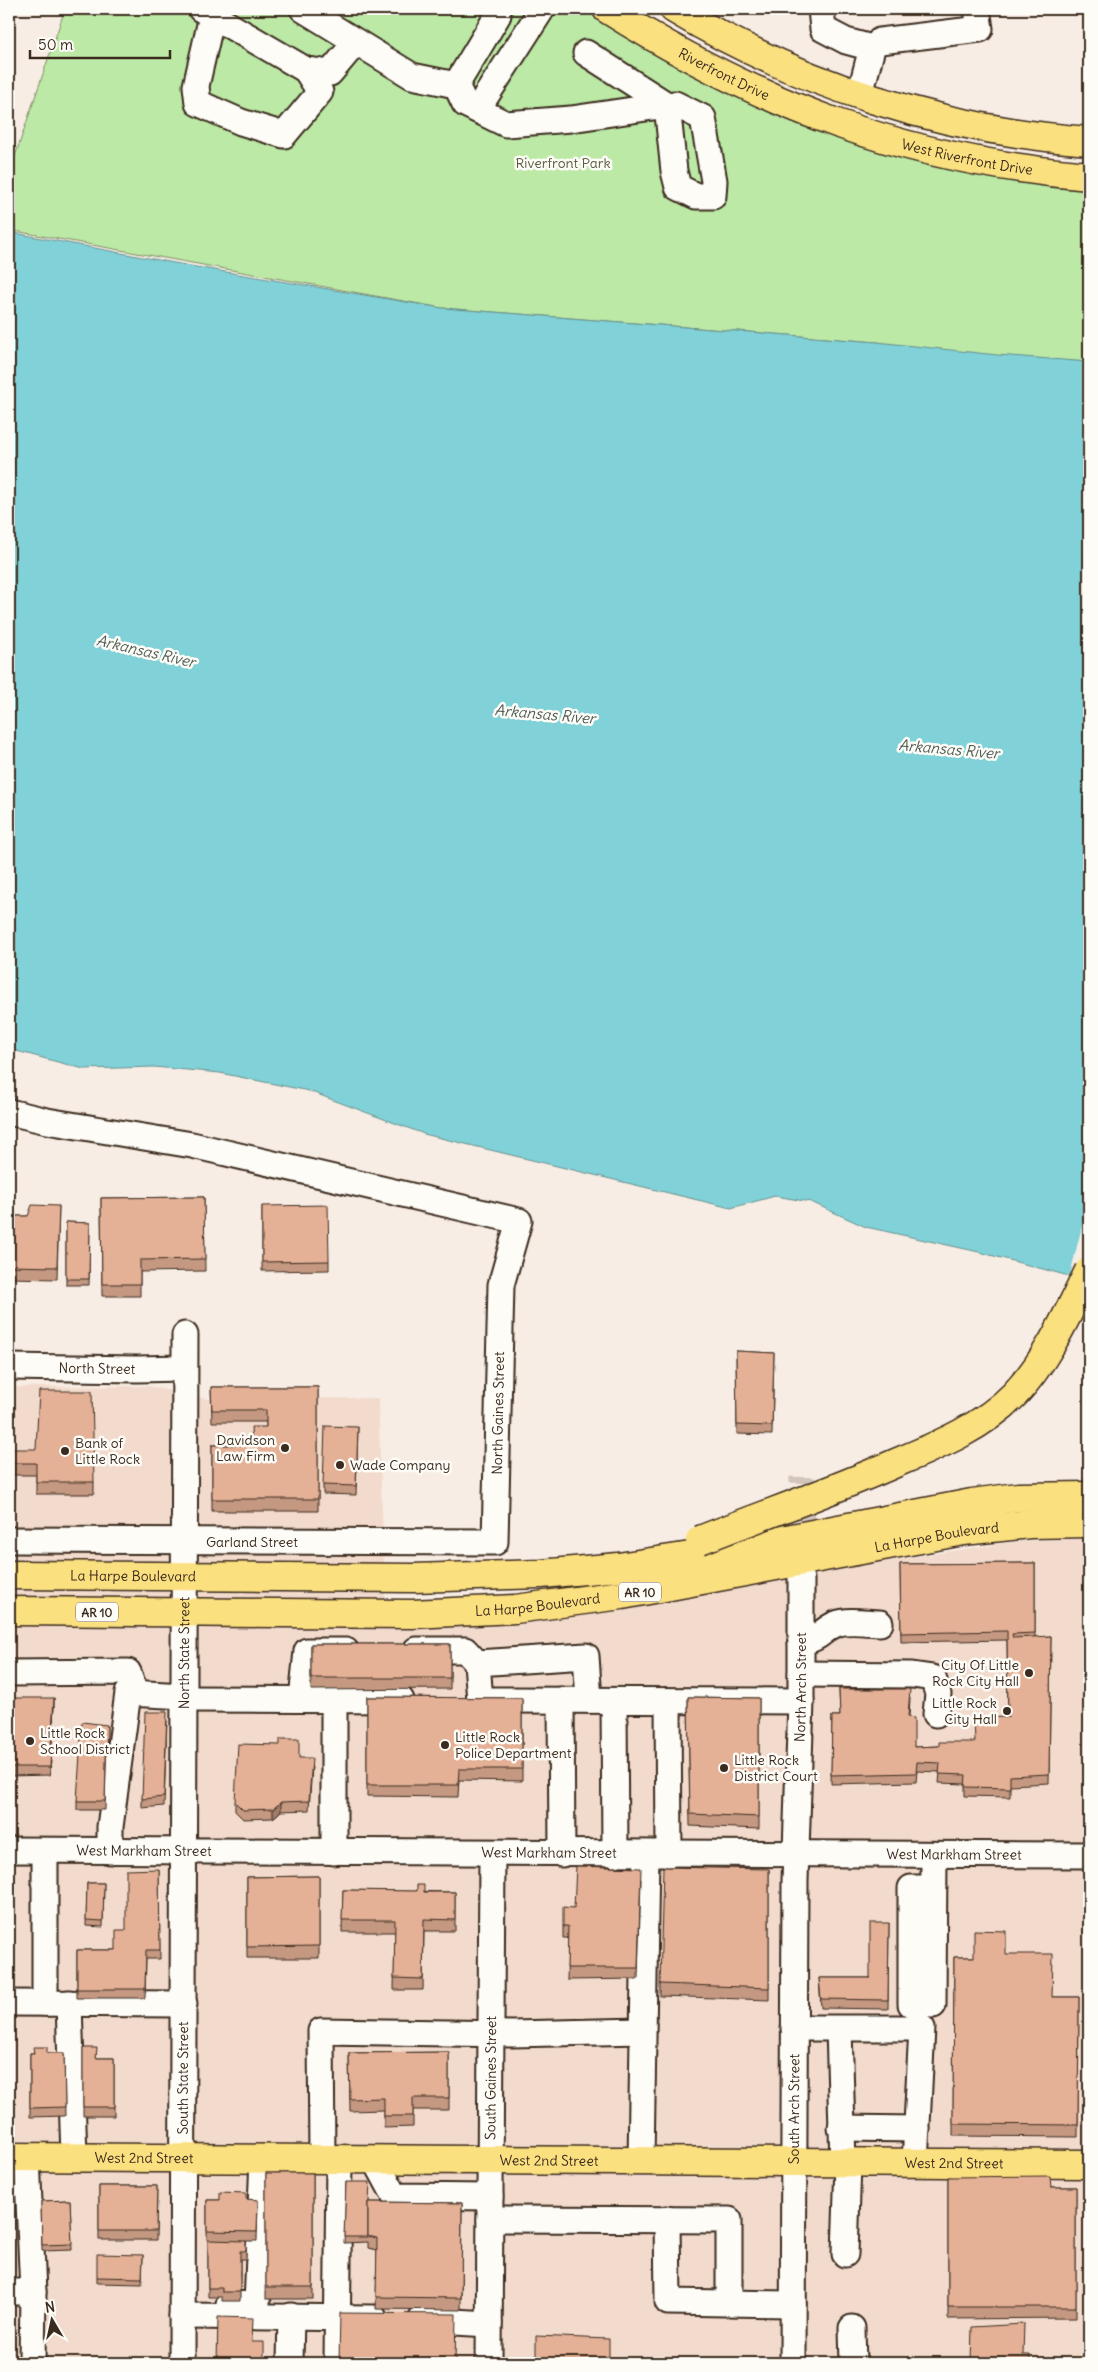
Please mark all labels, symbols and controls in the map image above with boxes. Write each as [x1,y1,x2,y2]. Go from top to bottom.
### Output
scale bar [30,28,170,60]
text: 50 m [38,35,73,54]
street label: Riverfront Drive [675,44,772,104]
street label: West Riverfront Drive [899,135,1034,179]
park label: Riverfront Park [515,154,611,172]
water label: Arkansas River [95,630,199,672]
water label: Arkansas River [494,700,598,728]
water label: Arkansas River [898,735,1002,763]
street label: North Gaines Street [488,1351,508,1475]
street label: North Street [59,1359,136,1378]
place label: Davidson Law Firm [216,1431,275,1465]
place label: Bank of Little Rock [75,1434,140,1468]
marker: Davidson Law Firm [279,1442,291,1454]
marker: Bank of Little Rock [59,1445,71,1457]
place label: Wade Company [350,1456,450,1474]
marker: Wade Company [334,1459,346,1471]
street label: La Harpe Boulevard [873,1518,1000,1556]
street label: Garland Street [206,1533,298,1551]
street label: La Harpe Boulevard [70,1566,196,1585]
road number: AR 10 [619,1582,661,1601]
street label: La Harpe Boulevard [474,1589,601,1620]
street label: North State Street [175,1596,193,1709]
road number: AR 10 [76,1602,118,1621]
street label: North Arch Street [791,1632,810,1742]
place label: City Of Little Rock City Hall [932,1656,1019,1690]
marker: City Of Little Rock City Hall [1023,1667,1035,1679]
place label: Little Rock City Hall [932,1694,997,1728]
marker: Little Rock City Hall [1001,1705,1013,1717]
place label: Little Rock School District [40,1724,130,1758]
place label: Little Rock Police Department [455,1728,572,1762]
marker: Little Rock School District [24,1735,36,1747]
marker: Little Rock Police Department [439,1739,451,1751]
place label: Little Rock District Court [734,1751,818,1785]
marker: Little Rock District Court [718,1762,730,1774]
street label: West Markham Street [76,1841,212,1860]
street label: West Markham Street [481,1843,617,1862]
street label: West Markham Street [886,1845,1022,1864]
street label: South Gaines Street [481,2016,500,2140]
street label: South State Street [174,2021,192,2135]
street label: South Arch Street [785,2053,803,2164]
street label: West 2nd Street [94,2149,194,2167]
street label: West 2nd Street [499,2151,599,2170]
street label: West 2nd Street [904,2154,1004,2172]
north arrow [28,2294,78,2344]
text: N [44,2298,56,2317]

